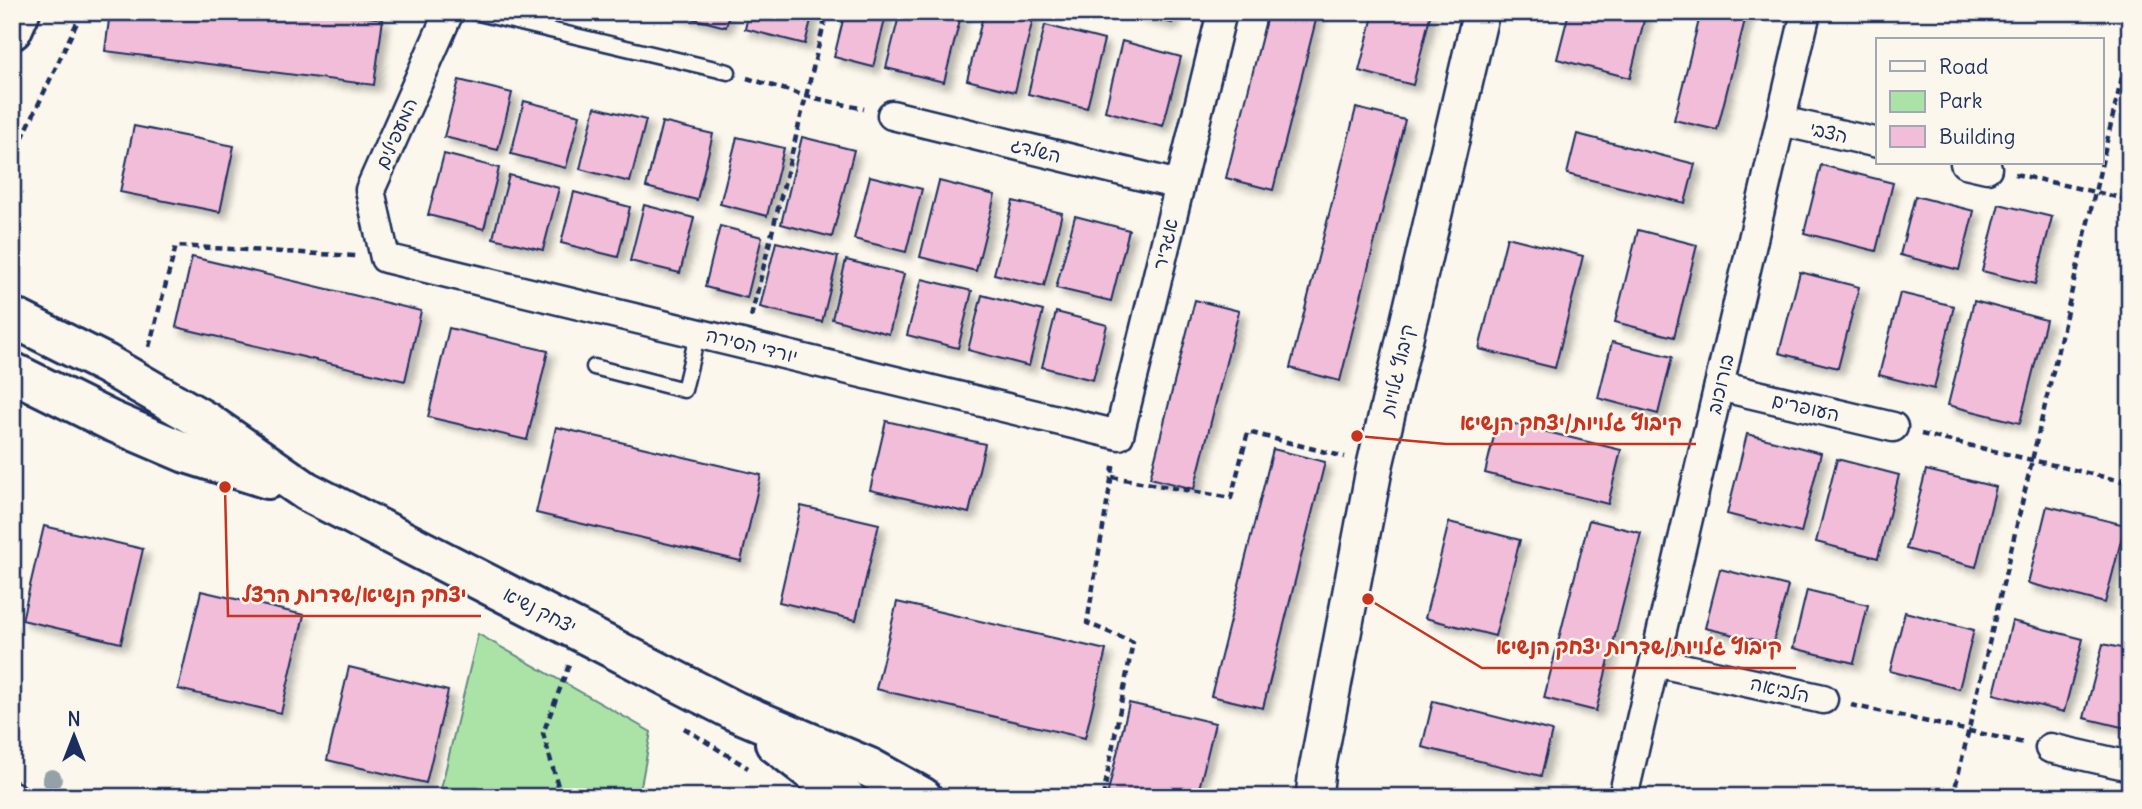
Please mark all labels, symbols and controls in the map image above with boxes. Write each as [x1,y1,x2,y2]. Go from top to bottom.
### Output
legend [1876,38,2104,164]
text: Road [1939,53,1988,80]
text: Park [1939,87,1982,114]
street label: המעפילים [370,94,422,172]
street label: הצבי [1808,116,1850,148]
text: Building [1939,123,2015,150]
street label: השלדג [1008,132,1064,168]
street label: אגדיר [1147,216,1183,272]
street label: יורדי הסירה [704,322,800,368]
street label: קיבוץ גלויות [1375,322,1420,419]
street label: בורוכוב [1701,352,1739,416]
street label: העופרים [1770,388,1842,426]
callout: קיבוץ גלויות/יצחק הנשיא [1446,402,1696,444]
text: קיבוץ גלויות/יצחק הנשיא [1460,409,1682,436]
callout: יצחק הנשיא/שדרות הרצל [228,574,481,616]
text: יצחק הנשיא/שדרות הרצל [242,581,466,608]
street label: יצחק נשיא [500,581,580,639]
callout: קיבוץ גלויות/שדרות יצחק הנשיא [1482,626,1796,668]
text: קיבוץ גלויות/שדרות יצחק הנשיא [1496,633,1782,660]
street label: הלביאה [1748,671,1812,707]
north arrow [38,700,108,770]
text: N [67,707,81,731]

